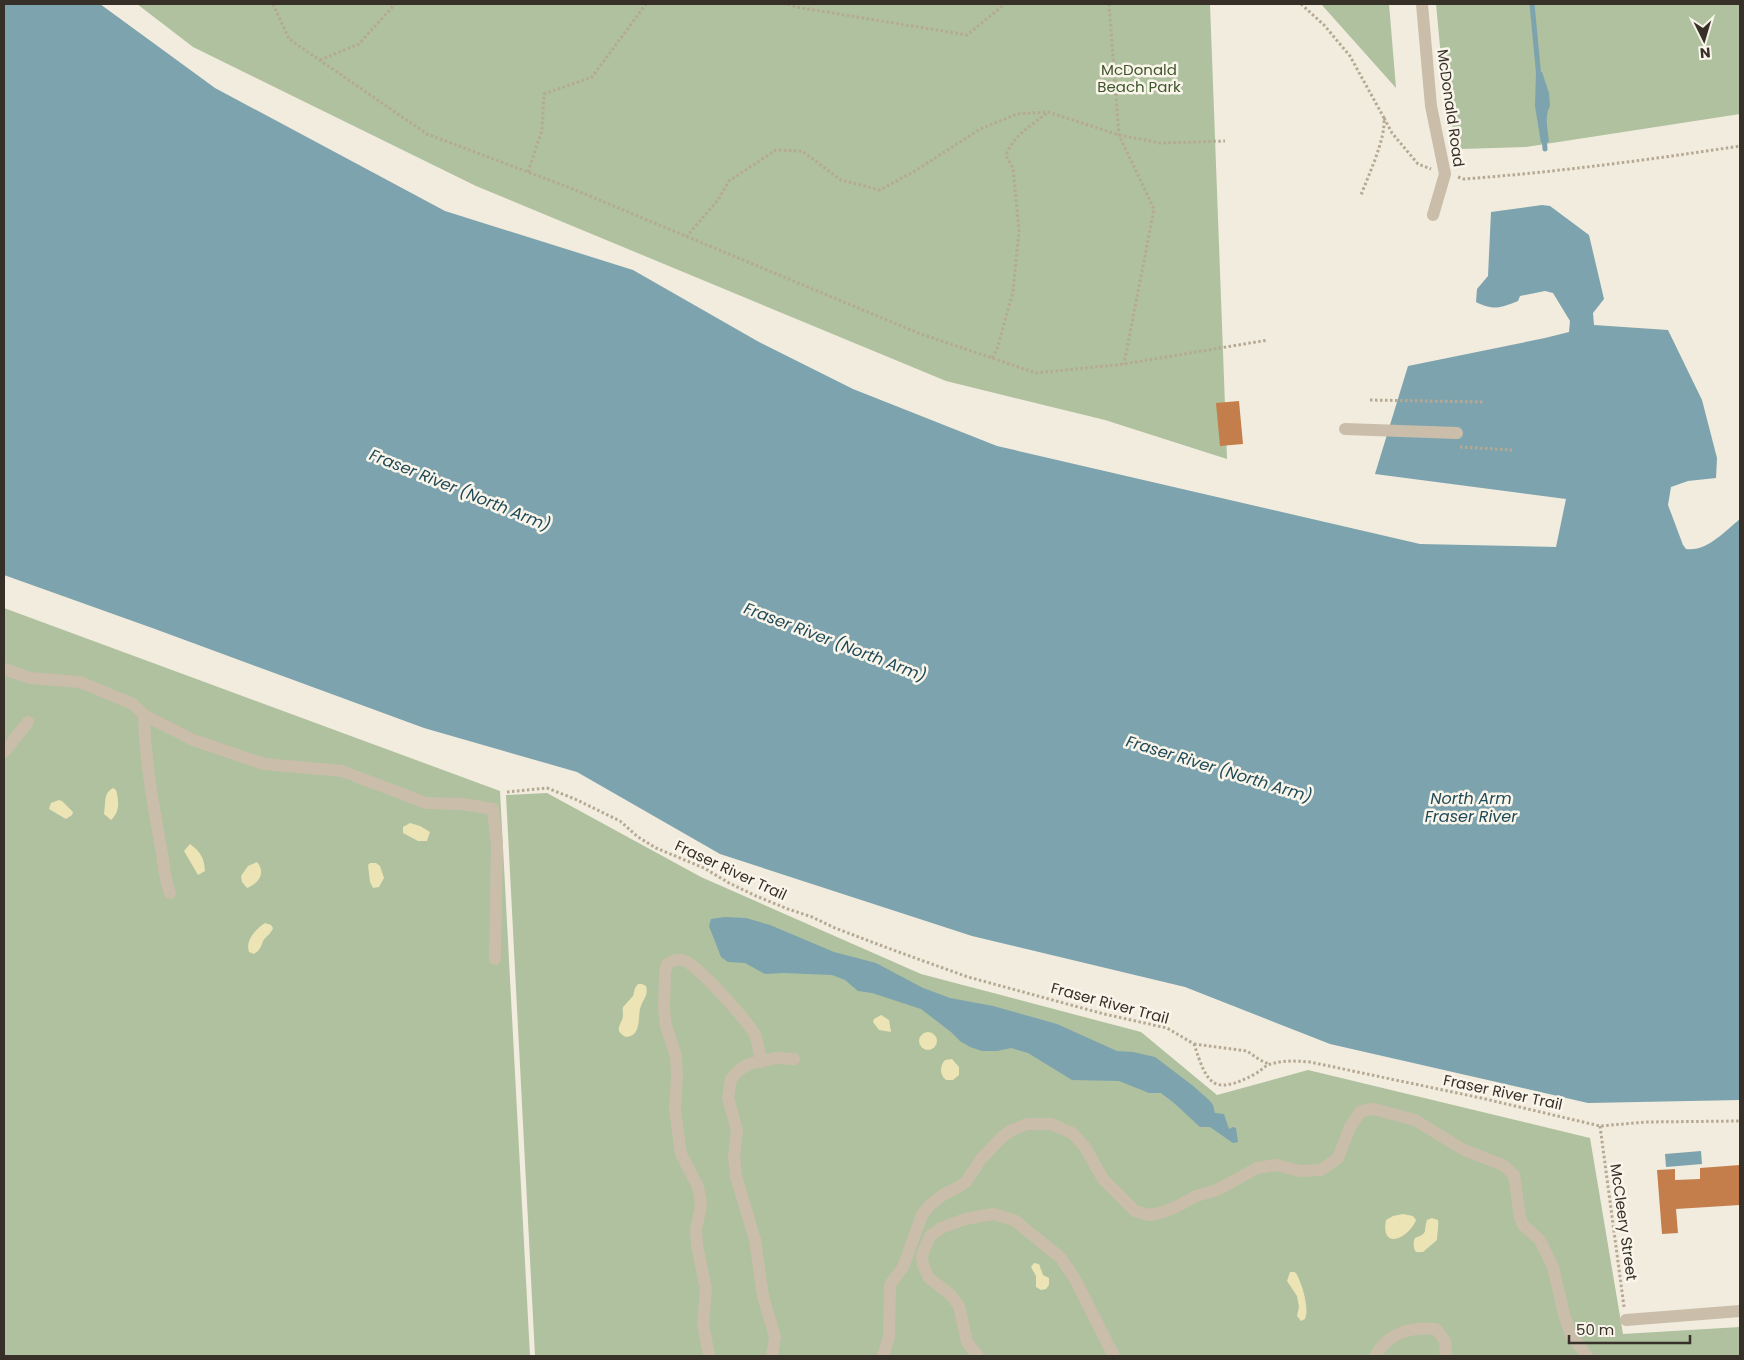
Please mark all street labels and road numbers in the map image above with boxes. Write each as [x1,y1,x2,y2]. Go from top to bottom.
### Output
street label: McDonald Road [1432,48,1470,168]
street label: Fraser River Trail [672,835,790,905]
street label: Fraser River Trail [1049,977,1171,1029]
street label: Fraser River Trail [1441,1069,1565,1115]
street label: McCleery Street [1605,1162,1643,1282]

